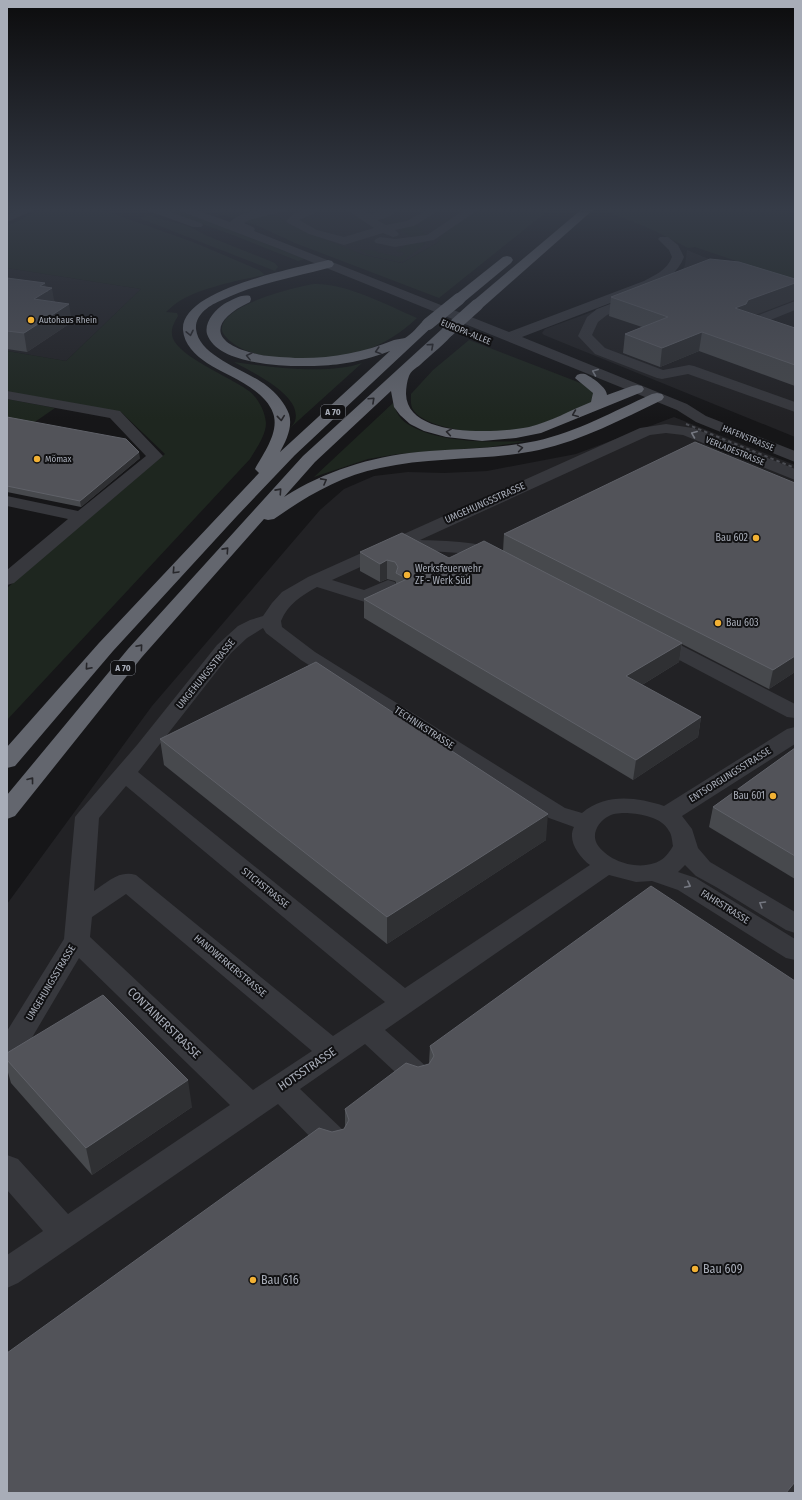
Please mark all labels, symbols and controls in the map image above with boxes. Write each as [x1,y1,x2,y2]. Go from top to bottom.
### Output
marker: Autohaus Rhein [26,315,36,325]
place label: Autohaus Rhein [39,315,97,325]
street label: EUROPA-ALLEE [439,317,493,347]
one-way arrow [186,330,194,337]
one-way arrow [426,343,434,350]
one-way arrow [374,346,381,355]
one-way arrow [246,352,253,361]
one-way arrow [592,369,600,377]
one-way arrow [367,398,375,405]
road number: A 70 [321,405,345,419]
one-way arrow [572,409,579,417]
one-way arrow [277,415,286,421]
street label: HAFENSTRASSE [721,423,775,453]
one-way arrow [446,428,452,437]
one-way arrow [690,431,698,439]
street label: VERLADESTRASSE [704,435,766,467]
one-way arrow [517,444,523,453]
marker: Mömax [32,454,42,464]
place label: Mömax [45,454,71,464]
one-way arrow [320,478,328,486]
street label: UMGEHUNGSSTRASSE [443,480,527,526]
one-way arrow [274,489,281,496]
place label: Bau 602 [716,532,749,544]
marker: Bau 602 [751,533,761,543]
one-way arrow [221,547,228,554]
place label: Werksfeuerwehr ZF - Werk Süd [415,563,482,587]
one-way arrow [172,566,180,574]
marker: Werksfeuerwehr ZF - Werk Süd [402,570,412,580]
place label: Bau 603 [726,617,759,629]
marker: Bau 603 [713,618,723,628]
street label: UMGEHUNGSSTRASSE [174,636,238,711]
one-way arrow [136,644,143,652]
road number: A 70 [111,661,135,675]
one-way arrow [86,663,93,670]
street label: TECHNIKSTRASSE [392,704,456,752]
street label: ENTSORGUNGSSTRASSE [687,745,774,805]
one-way arrow [26,777,33,784]
place label: Bau 601 [733,790,765,802]
marker: Bau 601 [768,791,778,801]
street label: STICHSTRASSE [239,865,291,911]
one-way arrow [684,880,692,888]
street label: FAHRSTRASSE [698,887,752,927]
one-way arrow [759,901,766,908]
street label: HANDWERKERSTRASSE [191,932,269,1000]
street label: UMGEHUNGSSTRASSE [24,943,79,1023]
street label: CONTAINERSTRASSE [125,985,204,1062]
street label: HOTSSTRASSE [275,1044,339,1094]
place label: Bau 609 [703,1262,743,1276]
marker: Bau 609 [690,1264,700,1274]
place label: Bau 616 [261,1273,299,1287]
marker: Bau 616 [248,1275,258,1285]

